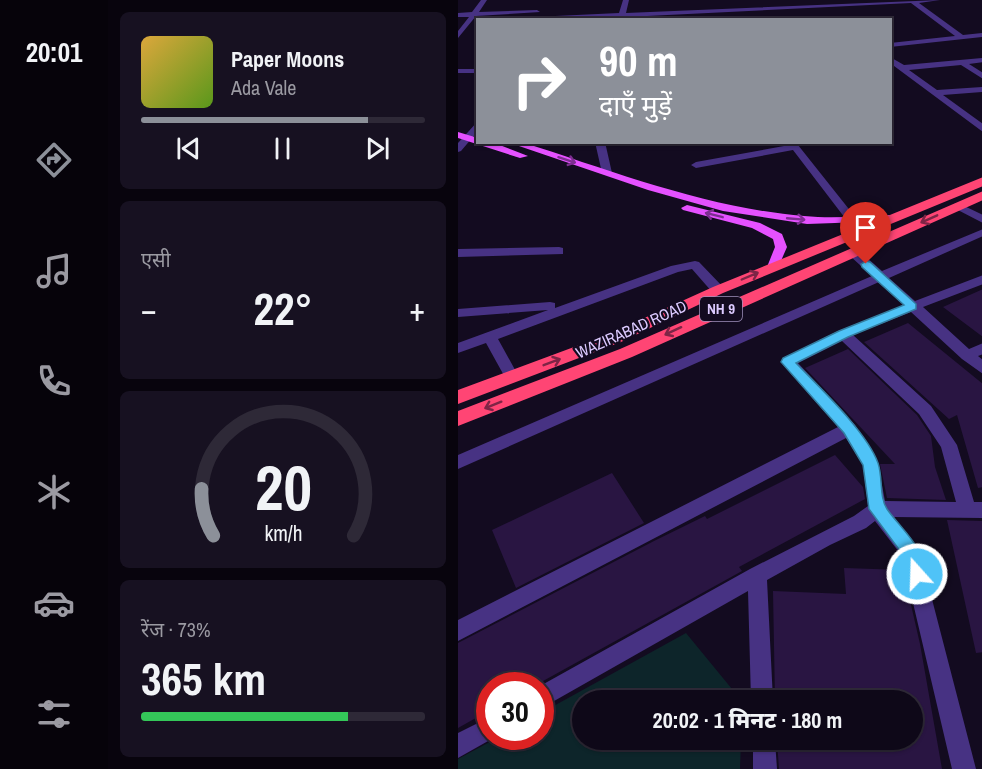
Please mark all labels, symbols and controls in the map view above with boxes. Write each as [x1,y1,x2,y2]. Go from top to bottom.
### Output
text: 90 m [599,33,678,89]
text: 20:01 [26,34,82,70]
icon: right [500,42,578,120]
text: Paper Moons [231,44,344,74]
text: Ada Vale [231,74,296,101]
text: दाएँ मुड़ें [599,87,672,123]
icon: previous [172,132,205,165]
icon: pause [266,132,299,165]
icon: next [361,132,394,165]
icon: directions [33,139,75,181]
one-way arrow [557,155,576,166]
pin [840,202,891,264]
one-way arrow [705,209,724,221]
icon: arrive [849,211,882,244]
one-way arrow [786,214,806,225]
one-way arrow [920,214,939,225]
text: एसी [141,246,171,273]
icon: music [33,250,75,292]
one-way arrow [741,270,759,281]
text: 22° [253,278,313,339]
text: − [141,287,157,331]
text: + [409,287,425,331]
street label: WAZIRABAD ROAD [572,295,690,363]
road number: NH 9 [700,297,742,321]
one-way arrow [665,325,683,337]
one-way arrow [542,356,561,367]
icon: phone [33,360,75,402]
one-way arrow [485,400,503,411]
text: 20 [255,445,311,529]
icon: climate [33,471,75,513]
text: km/h [264,520,302,549]
position arrow [885,542,949,606]
icon: car [33,582,75,624]
text: रेंज · 73% [141,616,211,643]
text: 365 km [141,648,266,709]
speed limit sign: 30 [476,672,554,750]
icon: filters [33,693,75,735]
text: 20:02 · 1 मिनट · 180 m [653,705,842,735]

